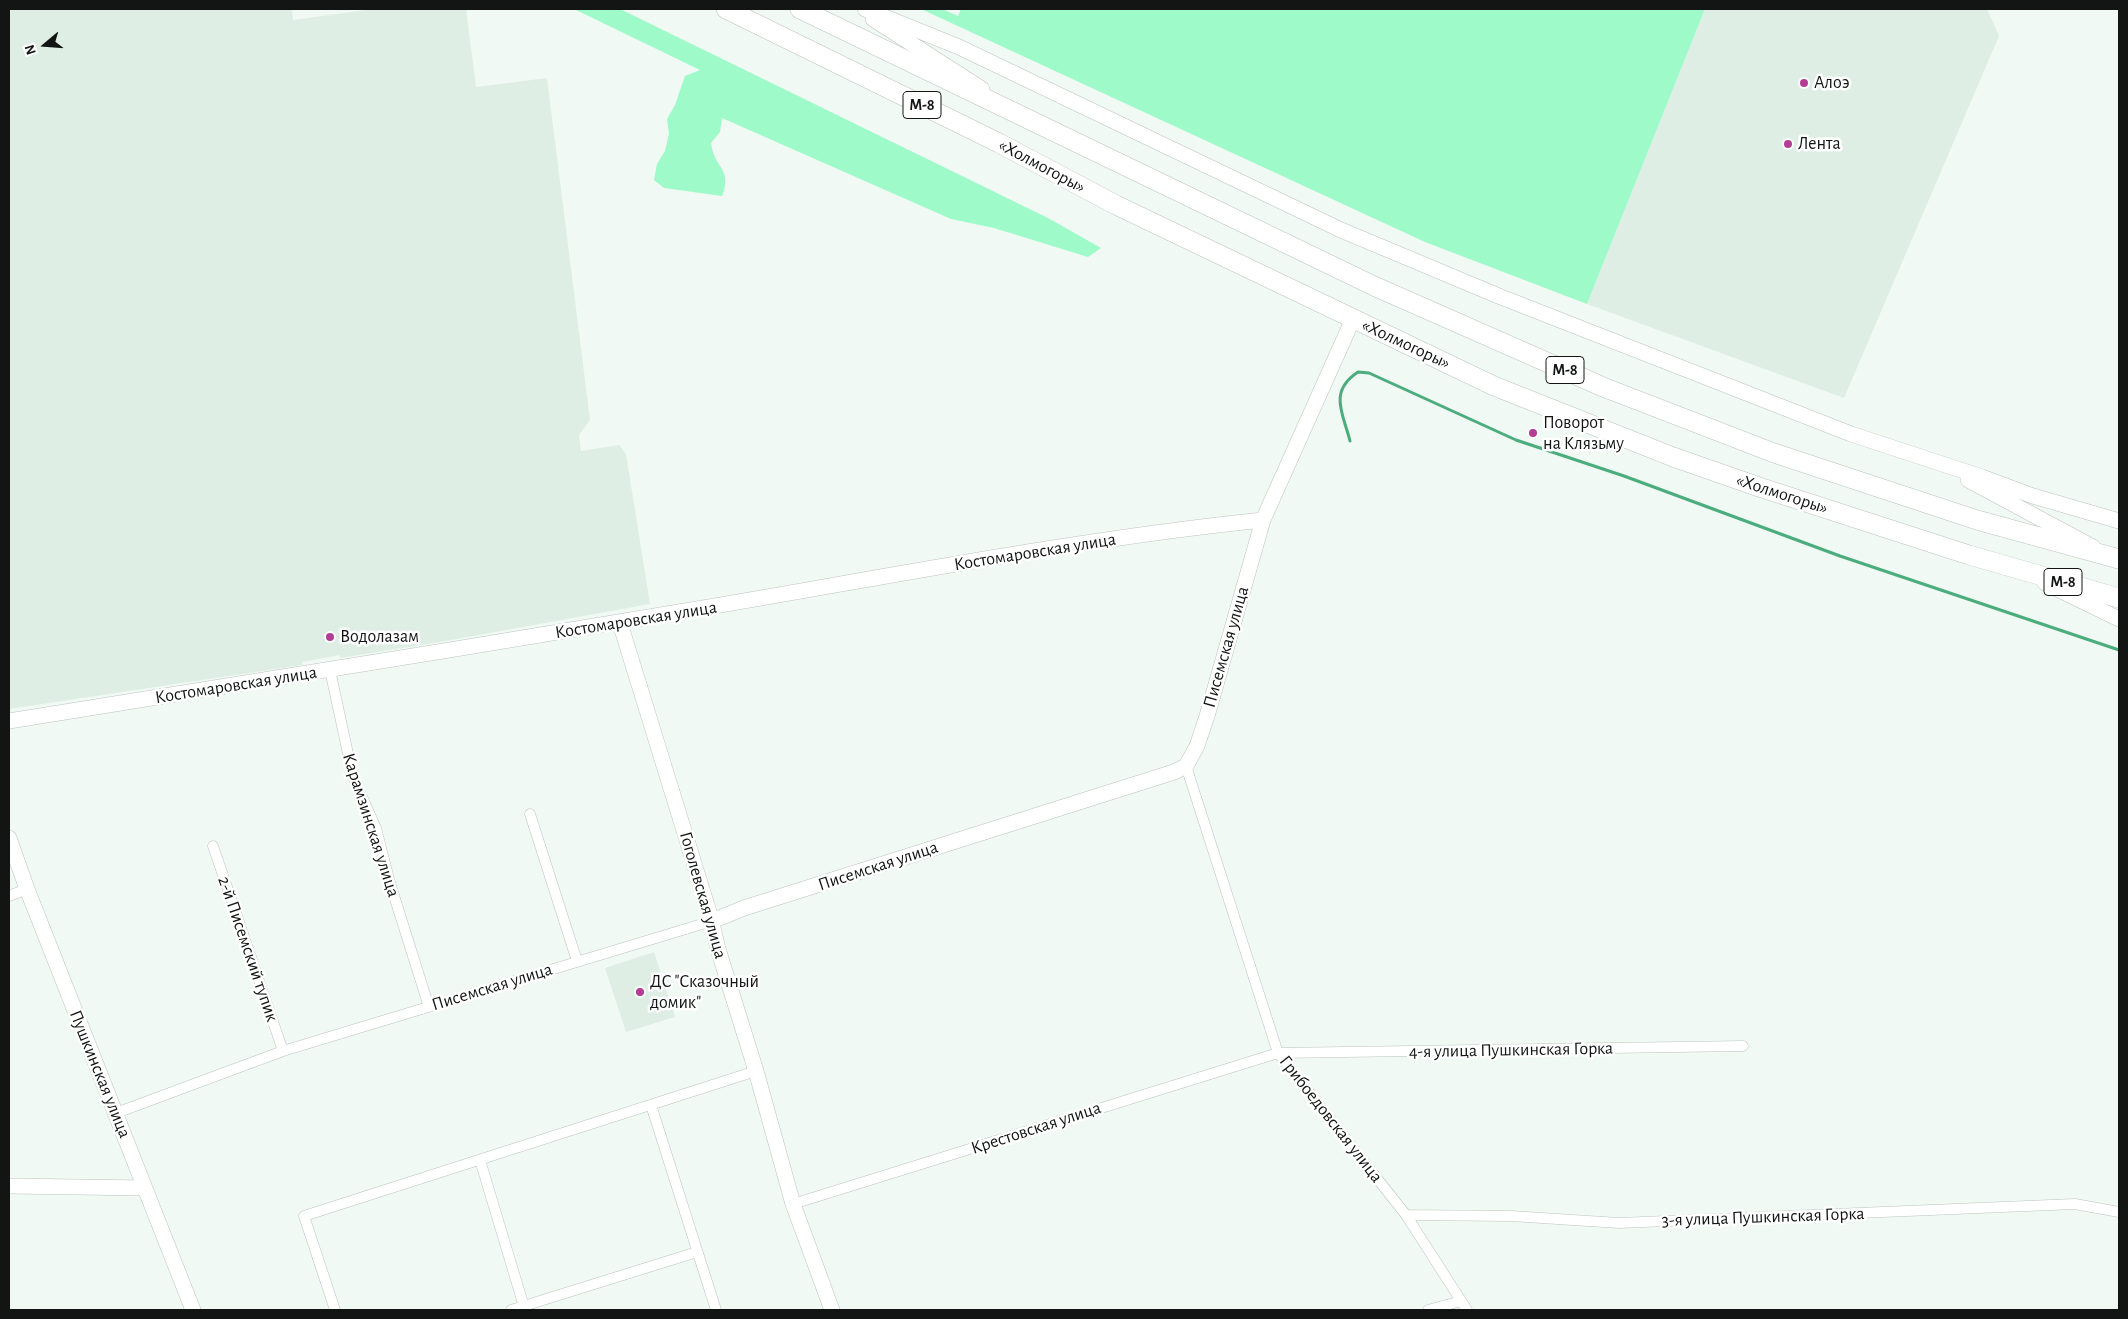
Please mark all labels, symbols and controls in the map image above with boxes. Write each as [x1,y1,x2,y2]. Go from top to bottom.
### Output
north arrow [20,20,70,70]
text: N [23,43,39,56]
place label: Алоэ [1814,72,1849,94]
marker: Алоэ [1798,77,1810,89]
road number: М-8 [903,92,941,118]
place label: Лента [1798,133,1841,155]
street label: «Холмогоры» [995,134,1089,198]
marker: Лента [1782,138,1794,150]
street label: «Холмогоры» [1358,314,1454,374]
road number: М-8 [1546,356,1584,384]
place label: Поворот на Клязьму [1543,412,1624,454]
marker: Поворот на Клязьму [1527,427,1539,439]
street label: «Холмогоры» [1733,469,1831,519]
street label: Костомаровская улица [953,529,1117,575]
road number: М-8 [2044,568,2082,596]
street label: Писемская улица [1198,584,1254,710]
street label: Костомаровская улица [554,597,718,643]
place label: Водолазам [340,626,419,648]
marker: Водолазам [324,631,336,643]
street label: Костомаровская улица [154,662,318,708]
street label: Карамзинская улица [338,750,404,900]
street label: Гоголевская улица [675,829,731,961]
street label: Писемская улица [815,836,941,896]
street label: 2-й Писемский тупик [213,873,283,1025]
street label: Писемская улица [429,958,555,1016]
place label: ДС "Сказочный домик" [650,971,759,1014]
marker: ДС "Сказочный домик" [634,986,646,998]
street label: Пушкинская улица [64,1007,136,1141]
street label: 4-я улица Пушкинская Горка [1409,1037,1613,1063]
street label: Грибоедовская улица [1275,1051,1387,1187]
street label: Крестовская улица [968,1097,1104,1159]
street label: 3-я улица Пушкинская Горка [1661,1203,1865,1231]

